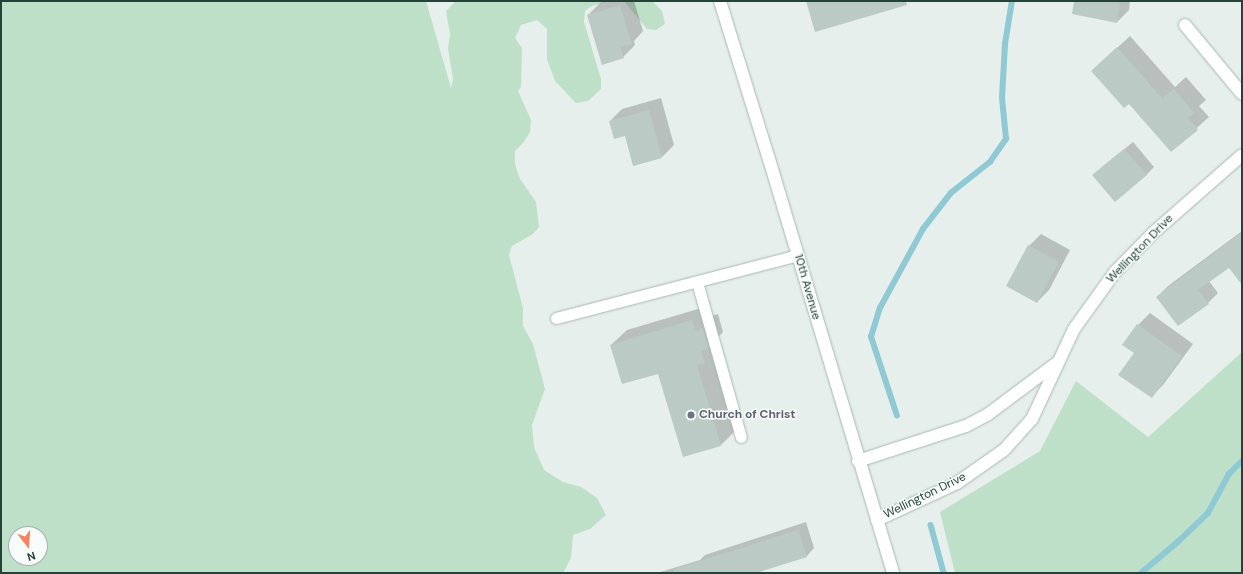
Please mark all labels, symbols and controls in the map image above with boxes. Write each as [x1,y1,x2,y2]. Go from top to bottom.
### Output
street label: Wellington Drive [1104,212,1176,286]
street label: 10th Avenue [791,253,823,321]
place label: Church of Christ [699,408,795,422]
marker: Church of Christ [686,410,696,420]
street label: Wellington Drive [881,470,969,522]
north arrow [8,526,48,566]
text: N [25,549,37,564]

